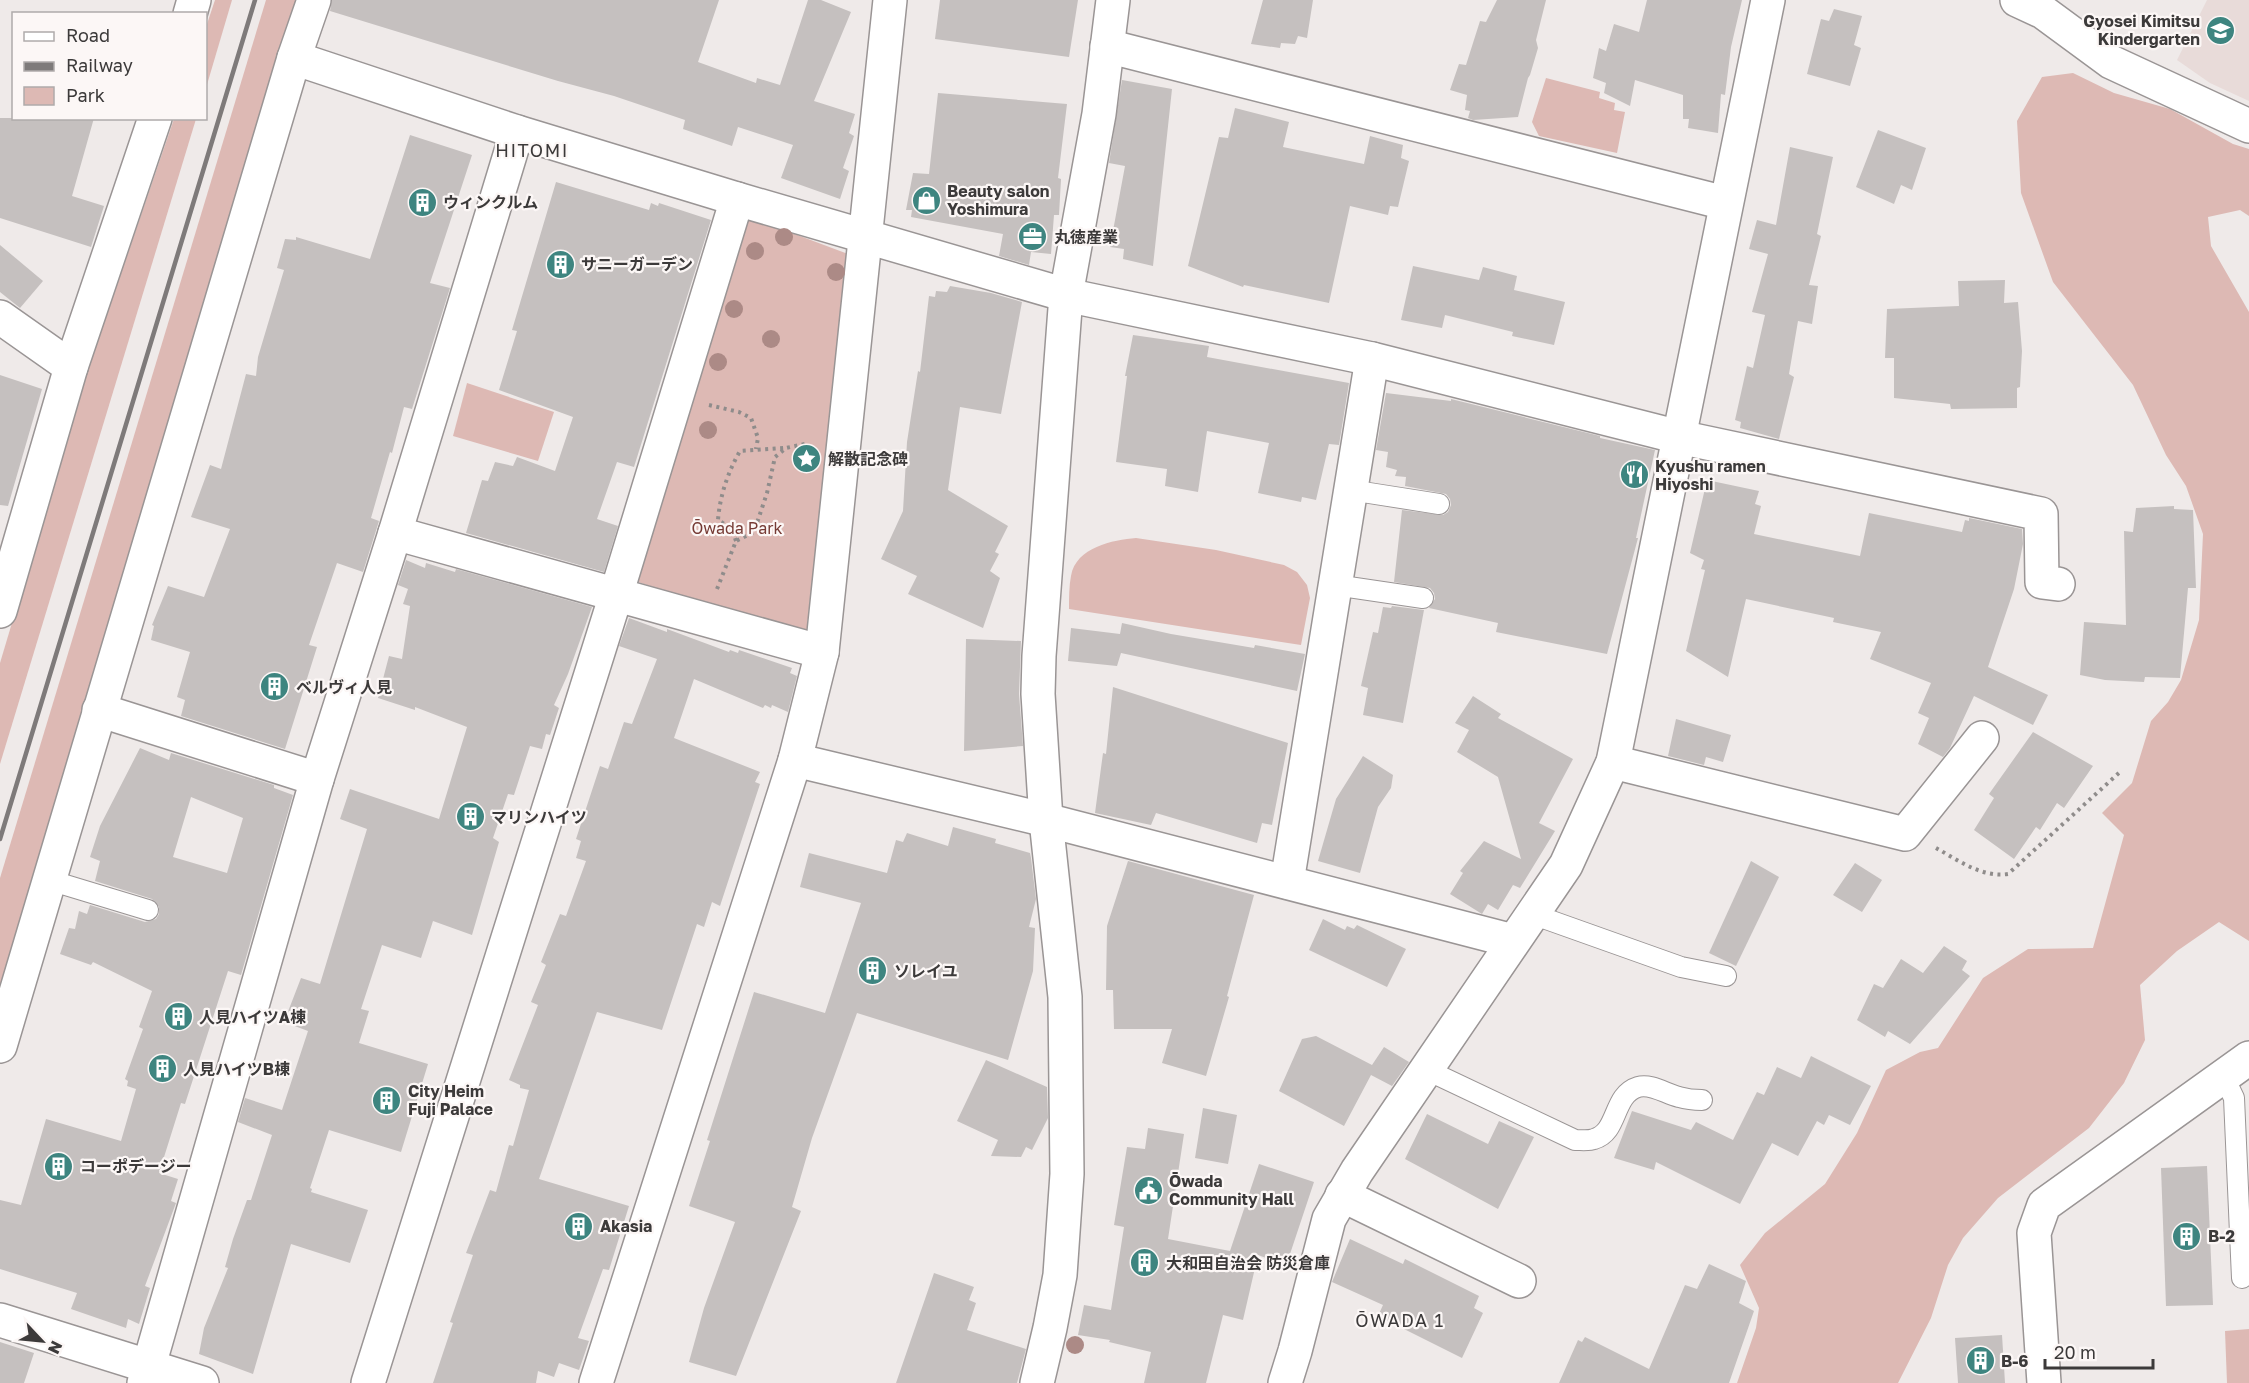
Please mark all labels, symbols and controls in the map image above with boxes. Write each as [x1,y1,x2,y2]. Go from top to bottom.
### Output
place label: Gyosei Kimitsu Kindergarten [2083,11,2200,49]
legend [12,12,207,120]
school or university icon: Gyosei Kimitsu Kindergarten [2205,14,2237,46]
text: Road [66,24,110,46]
text: Railway [66,54,133,76]
text: Park [66,84,105,106]
district label: HITOMI [495,139,569,161]
place label: Beauty salon Yoshimura [947,181,1049,219]
shop icon: Beauty salon Yoshimura [910,184,942,216]
building icon: ウィンクルム [406,186,438,218]
place label: ウィンクルム [443,192,538,212]
office icon: 丸徳産業 [1017,221,1049,253]
place label: 丸徳産業 [1054,227,1118,247]
building icon: サニーガーデン [544,248,576,280]
place label: サニーガーデン [581,254,693,274]
place icon: 解散記念碑 [791,443,823,475]
place label: 解散記念碑 [828,449,908,469]
place label: Kyushu ramen Hiyoshi [1655,456,1766,494]
restaurant icon: Kyushu ramen Hiyoshi [1618,459,1650,491]
park label: Ōwada Park [691,518,783,538]
building icon: ベルヴィ人見 [259,671,291,703]
place label: ベルヴィ人見 [296,677,392,697]
building icon: マリンハイツ [454,801,486,833]
place label: マリンハイツ [491,807,587,827]
building icon: ソレイユ [857,955,889,987]
place label: ソレイユ [894,961,958,981]
building icon: 人見ハイツA棟 [162,1001,194,1033]
place label: 人見ハイツA棟 [199,1007,306,1027]
building icon: 人見ハイツB棟 [146,1053,178,1085]
place label: 人見ハイツB棟 [183,1059,290,1079]
place label: City Heim Fuji Palace [408,1081,493,1119]
building icon: City Heim Fuji Palace [371,1084,403,1116]
building icon: コーポデージー [43,1150,75,1182]
place label: コーポデージー [80,1156,192,1176]
place label: Ōwada Community Hall [1169,1171,1295,1209]
public building icon: Ōwada Community Hall [1132,1174,1164,1206]
building icon: Akasia [563,1210,595,1242]
place label: Akasia [600,1216,652,1236]
building icon: B-2 [2171,1220,2203,1252]
place label: B-2 [2208,1226,2235,1246]
building icon: 大和田自治会 防災倉庫 [1129,1247,1161,1279]
place label: 大和田自治会 防災倉庫 [1166,1253,1330,1273]
district label: ŌWADA 1 [1355,1309,1445,1331]
north arrow [12,1311,72,1371]
scale bar [2045,1332,2153,1370]
text: N [44,1338,67,1357]
text: 20 m [2054,1341,2096,1363]
building icon: B-6 [1964,1345,1996,1377]
place label: B-6 [2001,1351,2029,1371]

